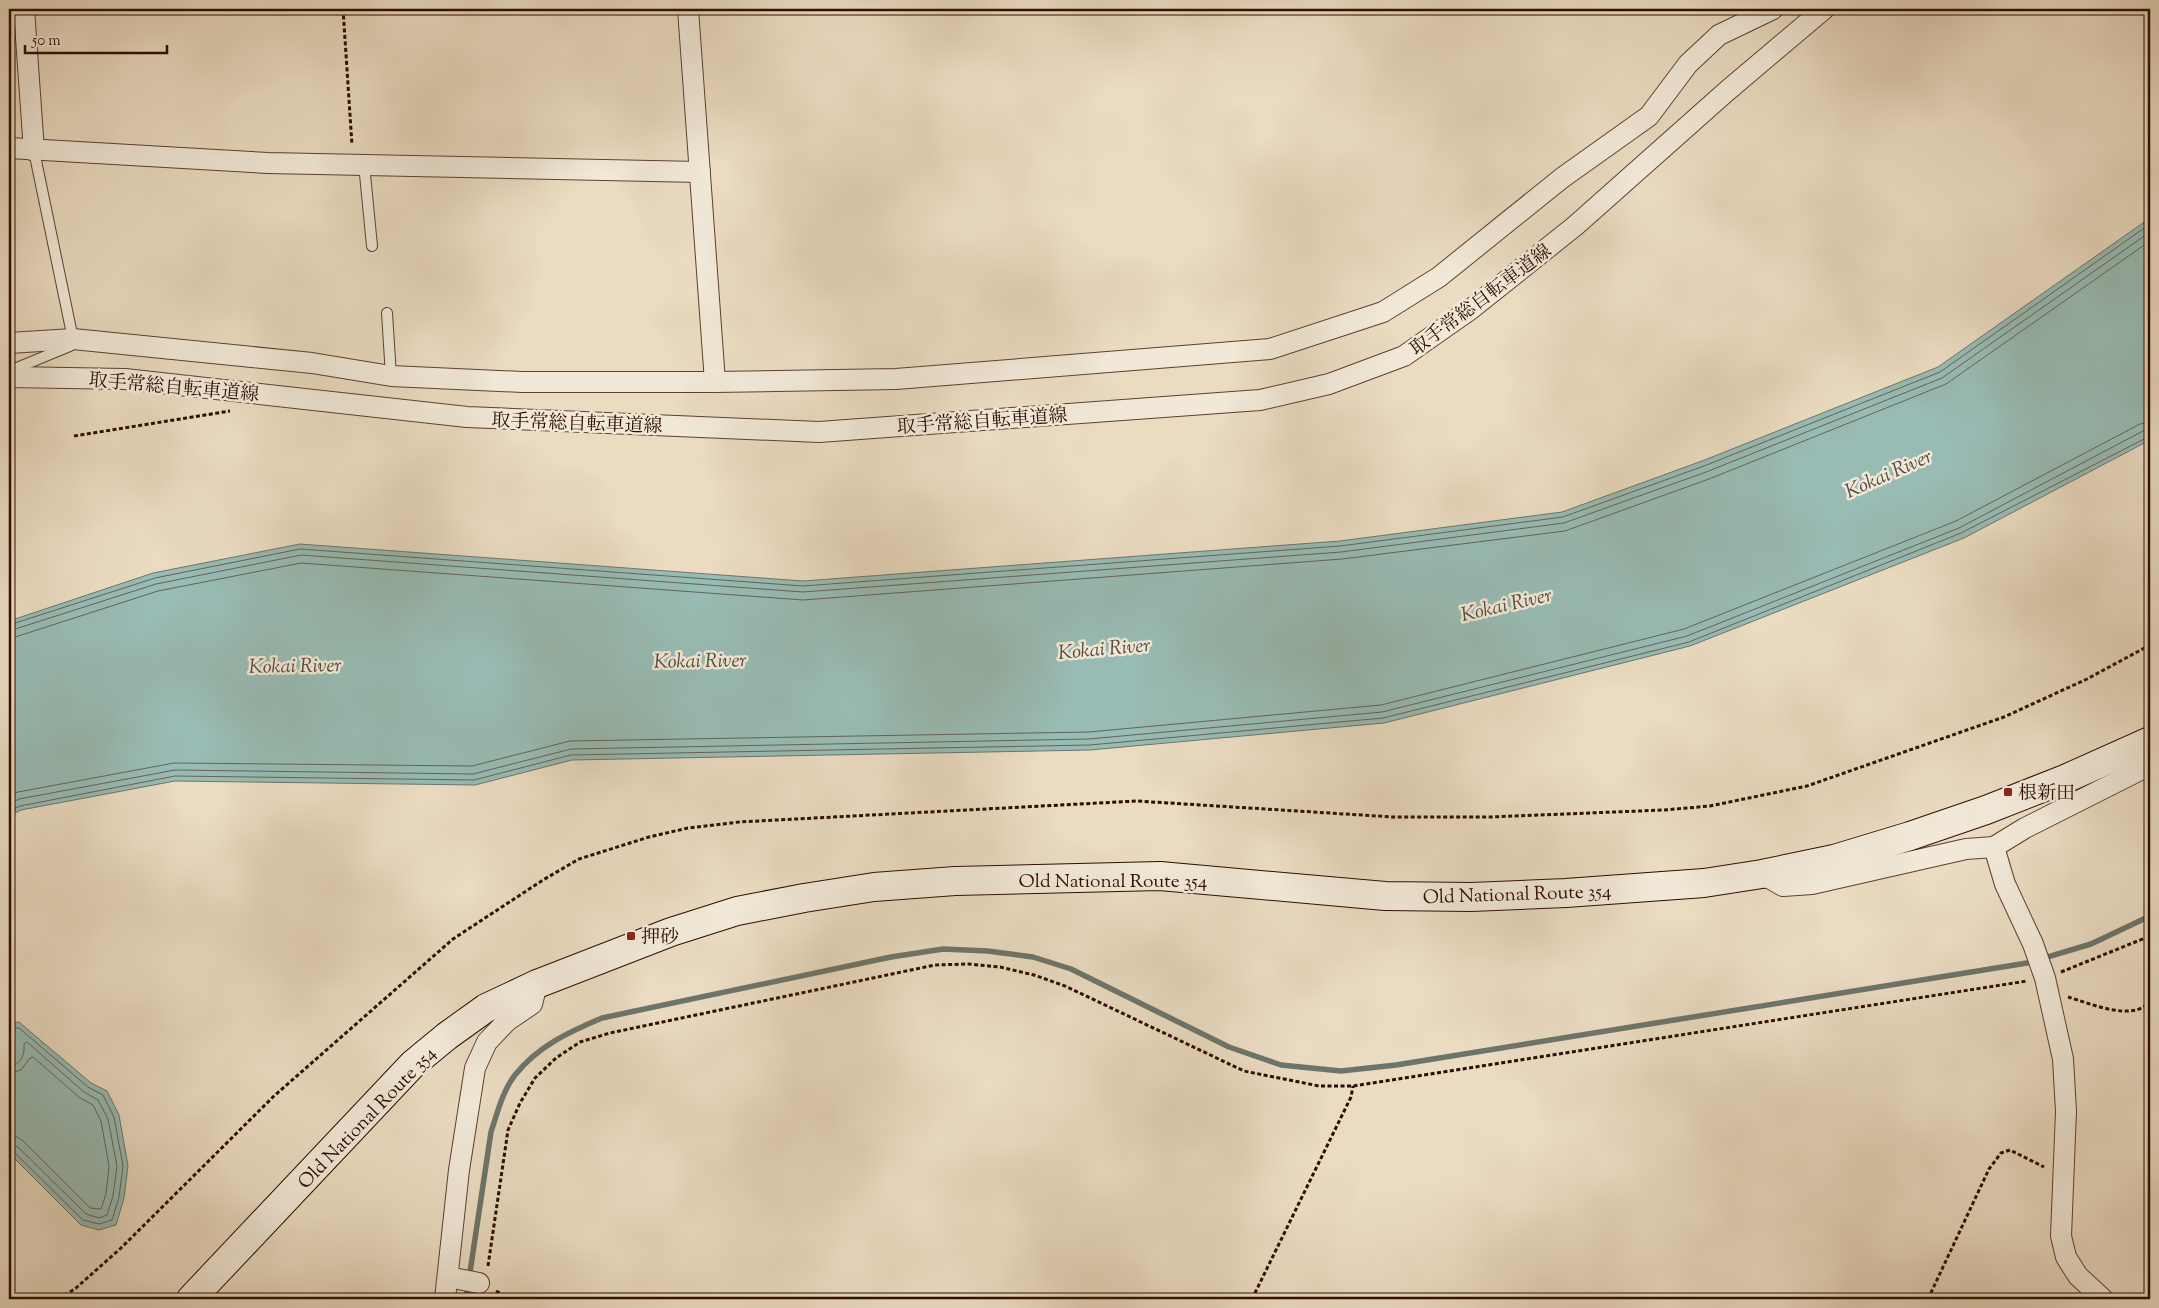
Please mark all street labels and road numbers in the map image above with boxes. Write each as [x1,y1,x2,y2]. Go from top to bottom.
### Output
street label: 取手常総自転車道線 [1405,239,1558,363]
street label: 取手常総自転車道線 [87,368,260,409]
street label: 取手常総自転車道線 [896,403,1068,442]
street label: 取手常総自転車道線 [491,408,663,441]
street label: Old National Route 354 [1019,869,1208,896]
street label: Old National Route 354 [1422,879,1612,912]
street label: Old National Route 354 [292,1041,443,1196]

